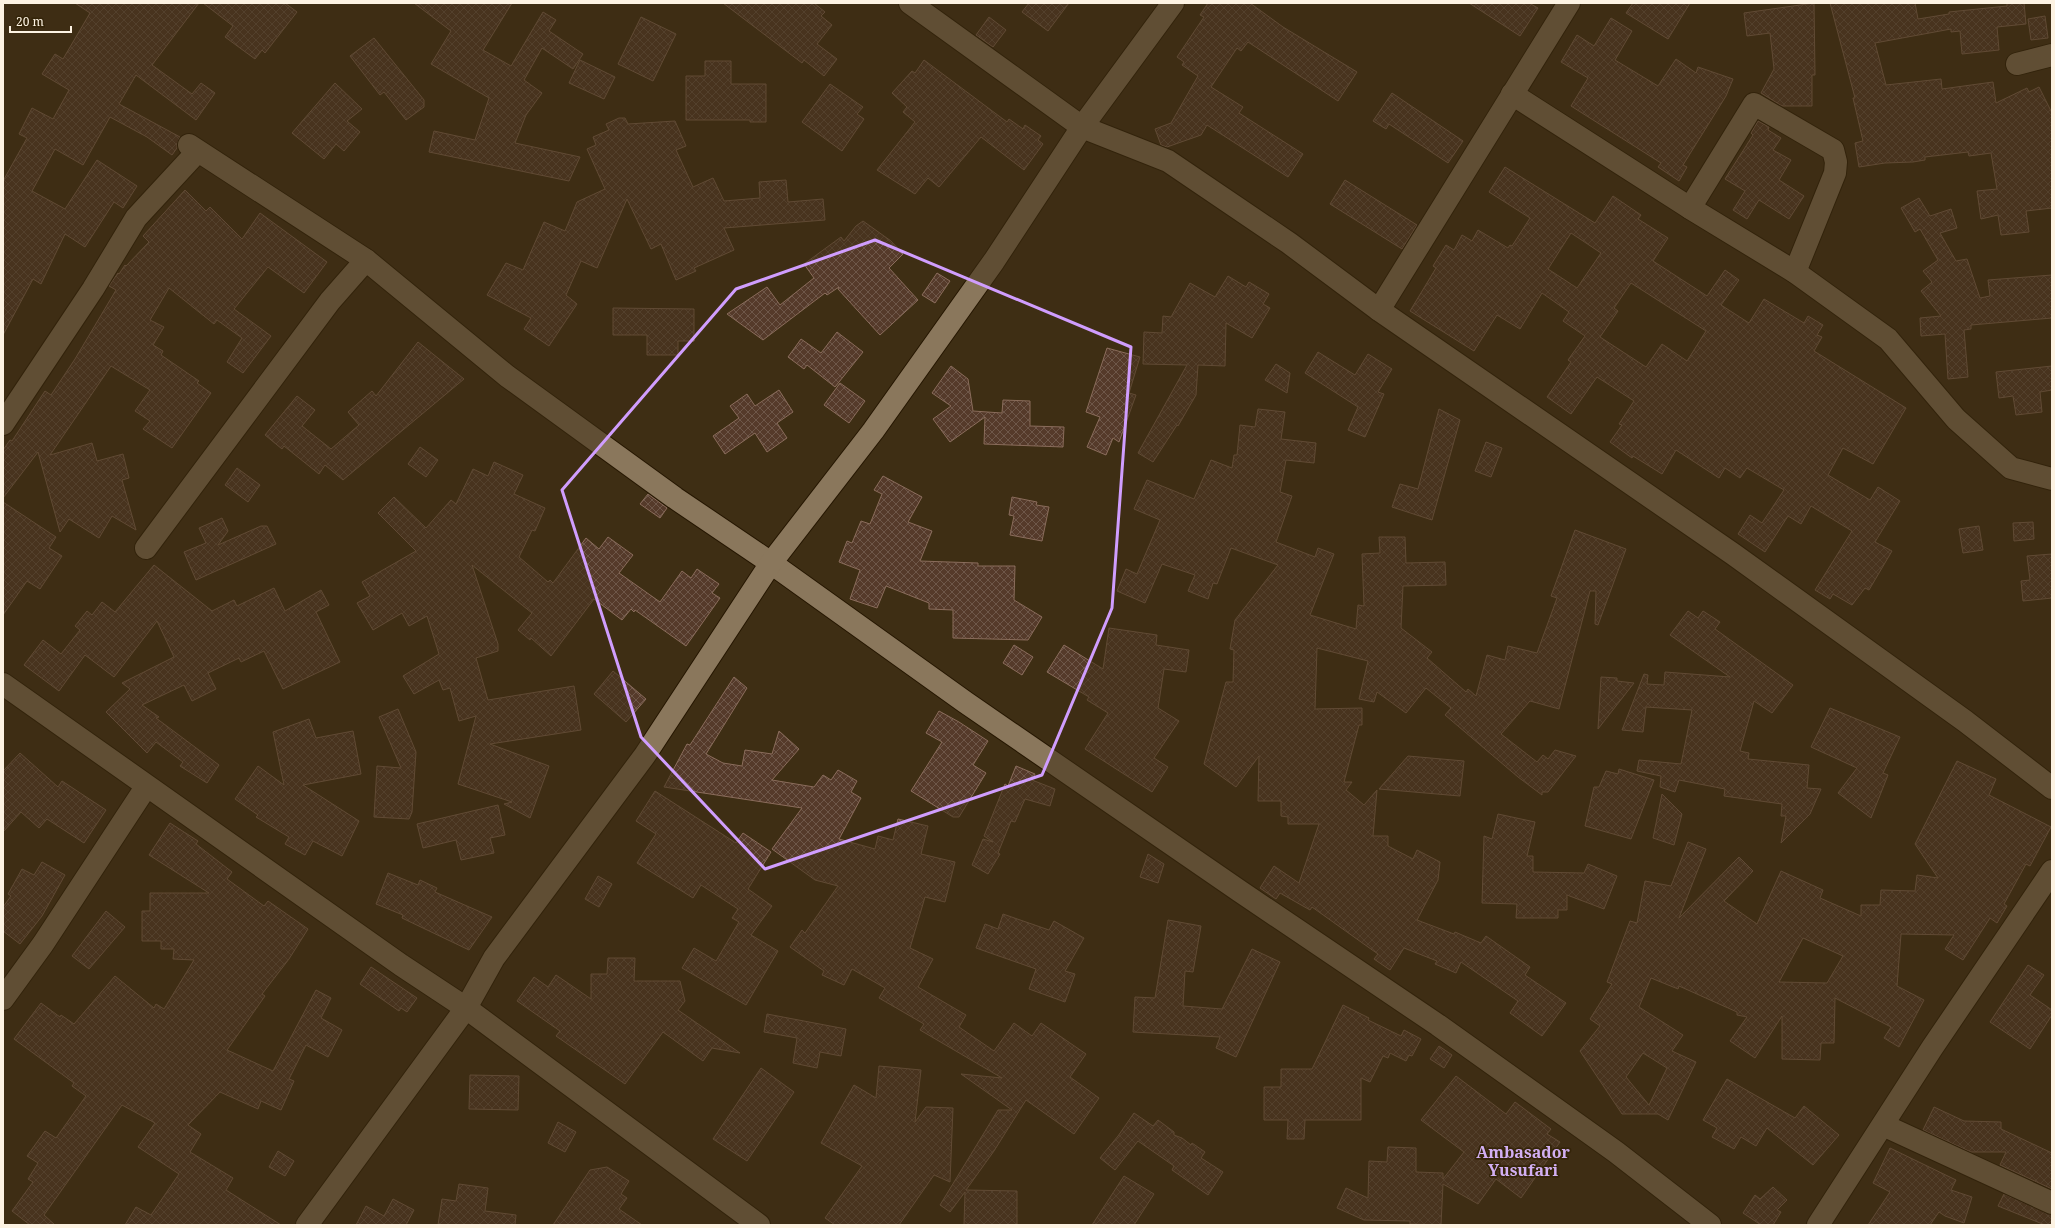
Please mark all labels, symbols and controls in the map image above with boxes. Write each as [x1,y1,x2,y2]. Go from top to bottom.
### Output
scale bar [10,8,71,34]
text: 20 m [16,13,44,30]
district label: Ambasador Yusufari [1476,1141,1570,1181]

